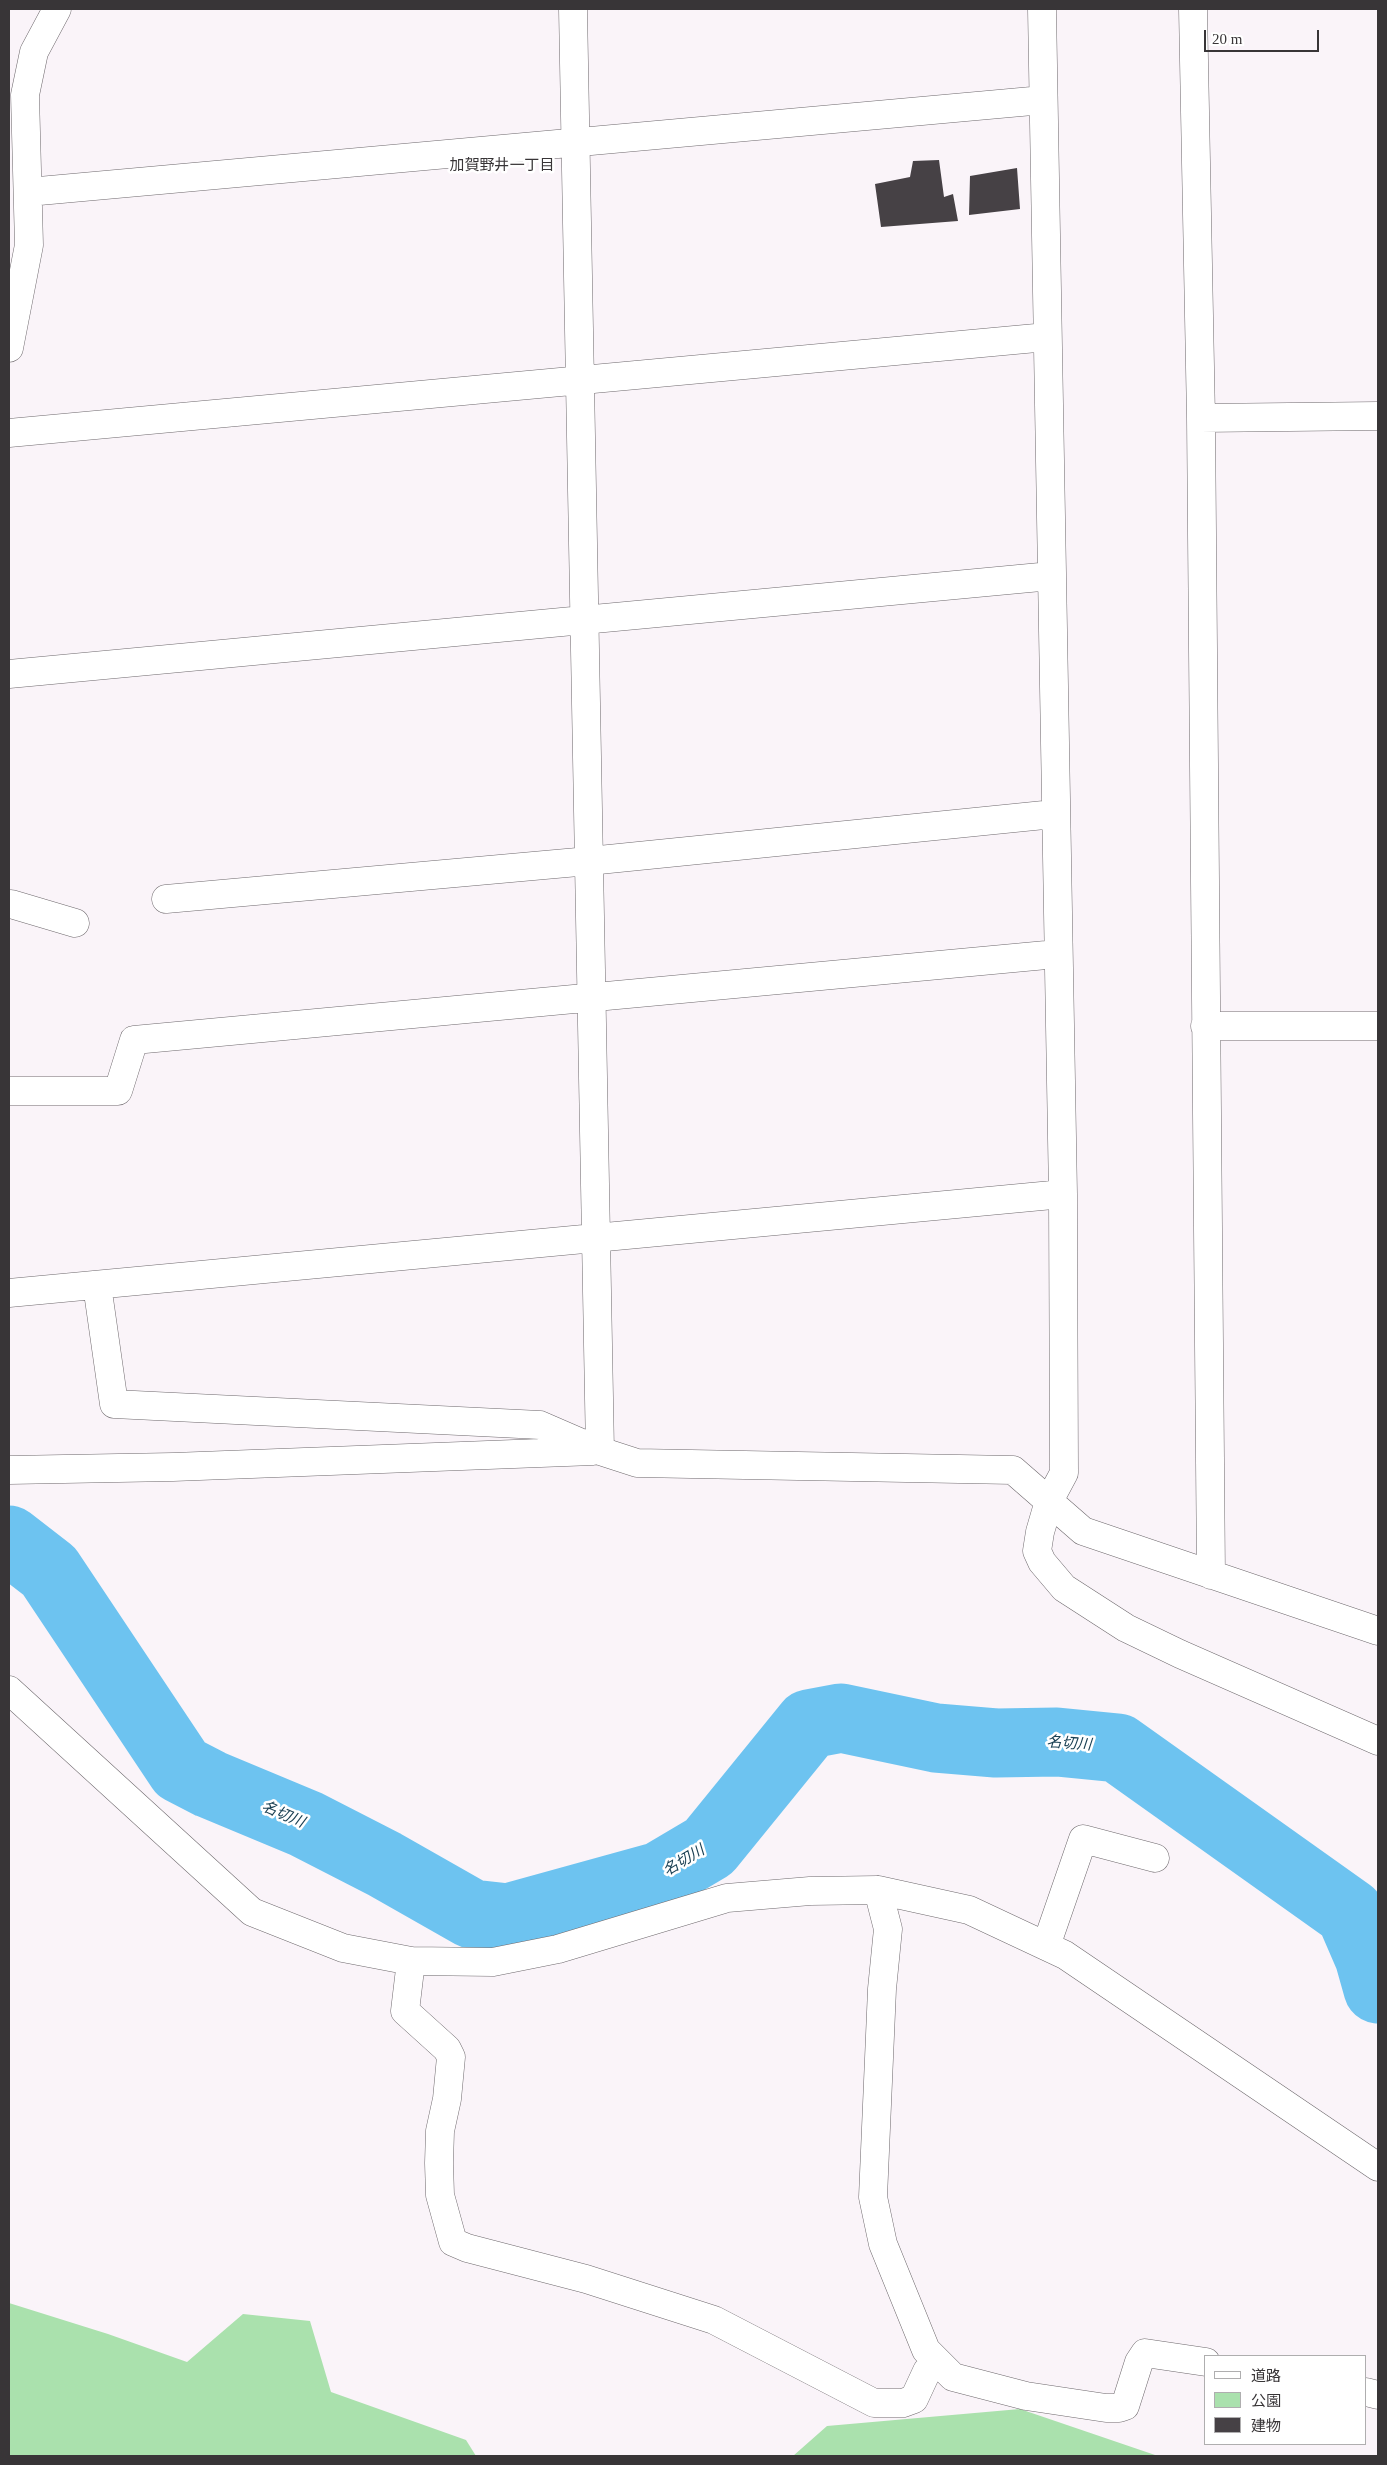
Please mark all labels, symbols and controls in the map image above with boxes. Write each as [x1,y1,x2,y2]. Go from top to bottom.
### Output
scale bar [1207,20,1322,52]
text: 20 m [1212,31,1242,47]
district label: 加賀野井一丁目 [450,157,554,175]
water label: 名切川 [1046,1733,1092,1755]
water label: 名切川 [259,1798,307,1832]
water label: 名切川 [660,1842,708,1880]
legend [1204,2355,1367,2445]
text: 道路 [1251,2368,1281,2384]
text: 公園 [1251,2393,1281,2409]
text: 建物 [1251,2418,1281,2434]

